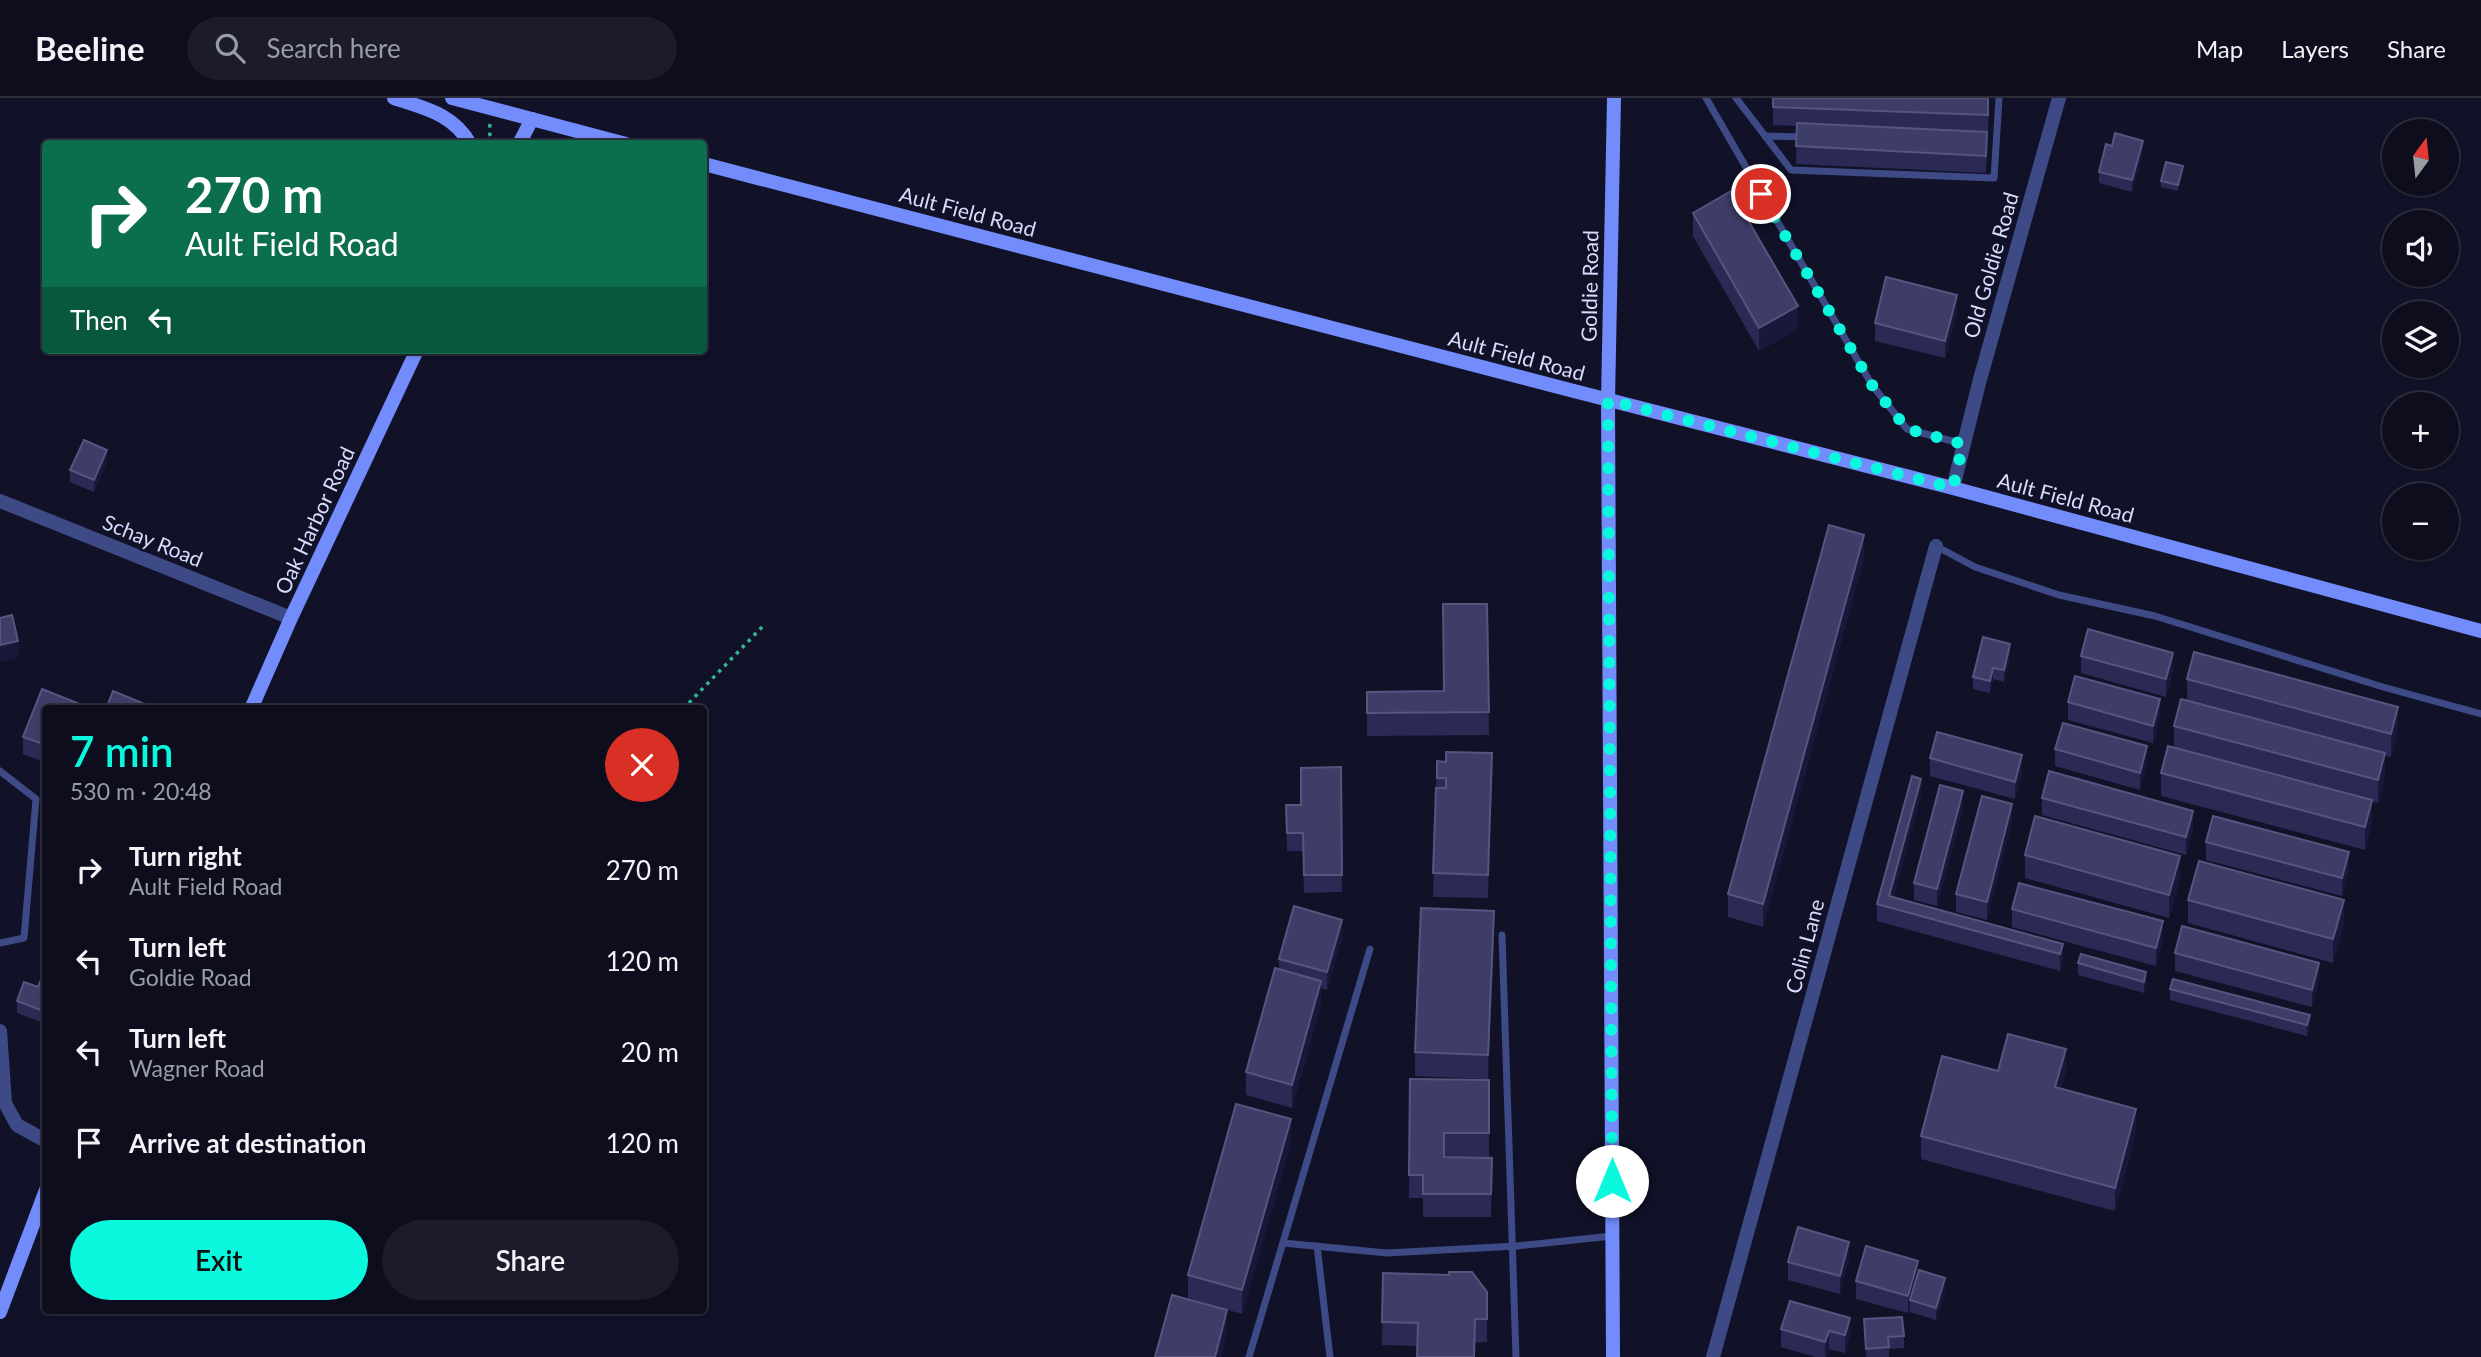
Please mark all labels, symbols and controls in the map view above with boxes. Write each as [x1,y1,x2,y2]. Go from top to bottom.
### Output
search box [187,17,677,80]
text: Beeline [35,28,145,68]
icon: search [211,29,249,67]
text: Search here [267,32,401,64]
text: Map [2196,34,2243,63]
text: Layers [2281,34,2349,63]
text: Share [2387,34,2446,63]
north arrow [2382,119,2459,196]
map controls [2382,119,2459,560]
pin [1731,164,1791,224]
text: 270 m [185,165,323,223]
icon: right [70,168,161,259]
icon: arrive [1742,175,1780,213]
street label: Ault Field Road [897,181,1039,241]
street label: Old Goldie Road [1957,189,2023,341]
button: sound [2382,210,2459,287]
text: Ault Field Road [185,224,399,263]
street label: Goldie Road [1576,230,1602,342]
icon: left [142,301,180,339]
button: layers [2382,301,2459,378]
text: Then [70,304,128,336]
street label: Ault Field Road [1446,325,1588,385]
button: + [2382,392,2459,469]
street label: Oak Harbor Road [269,442,359,598]
street label: Ault Field Road [1995,467,2137,527]
button: − [2382,483,2459,560]
street label: Schay Road [99,509,207,571]
text: 7 min [70,726,174,776]
button: close [605,728,679,802]
text: 530 m · 20:48 [70,777,212,805]
text: Turn right [129,840,242,872]
icon: right [70,851,108,889]
text: 270 m [606,854,679,886]
text: Ault Field Road [129,872,283,900]
street label: Colin Lane [1779,896,1829,996]
text: Turn left [129,931,226,963]
icon: left [70,942,108,980]
text: 120 m [606,945,679,977]
text: Goldie Road [129,963,252,991]
text: Turn left [129,1022,226,1054]
icon: left [70,1033,108,1071]
text: 20 m [621,1036,679,1068]
text: Wagner Road [129,1054,265,1082]
icon: arrive [70,1124,108,1162]
text: Arrive at destination [129,1127,366,1159]
text: 120 m [606,1127,679,1159]
position arrow [1575,1144,1649,1218]
button: Exit [70,1220,368,1300]
button: Share [382,1220,679,1300]

